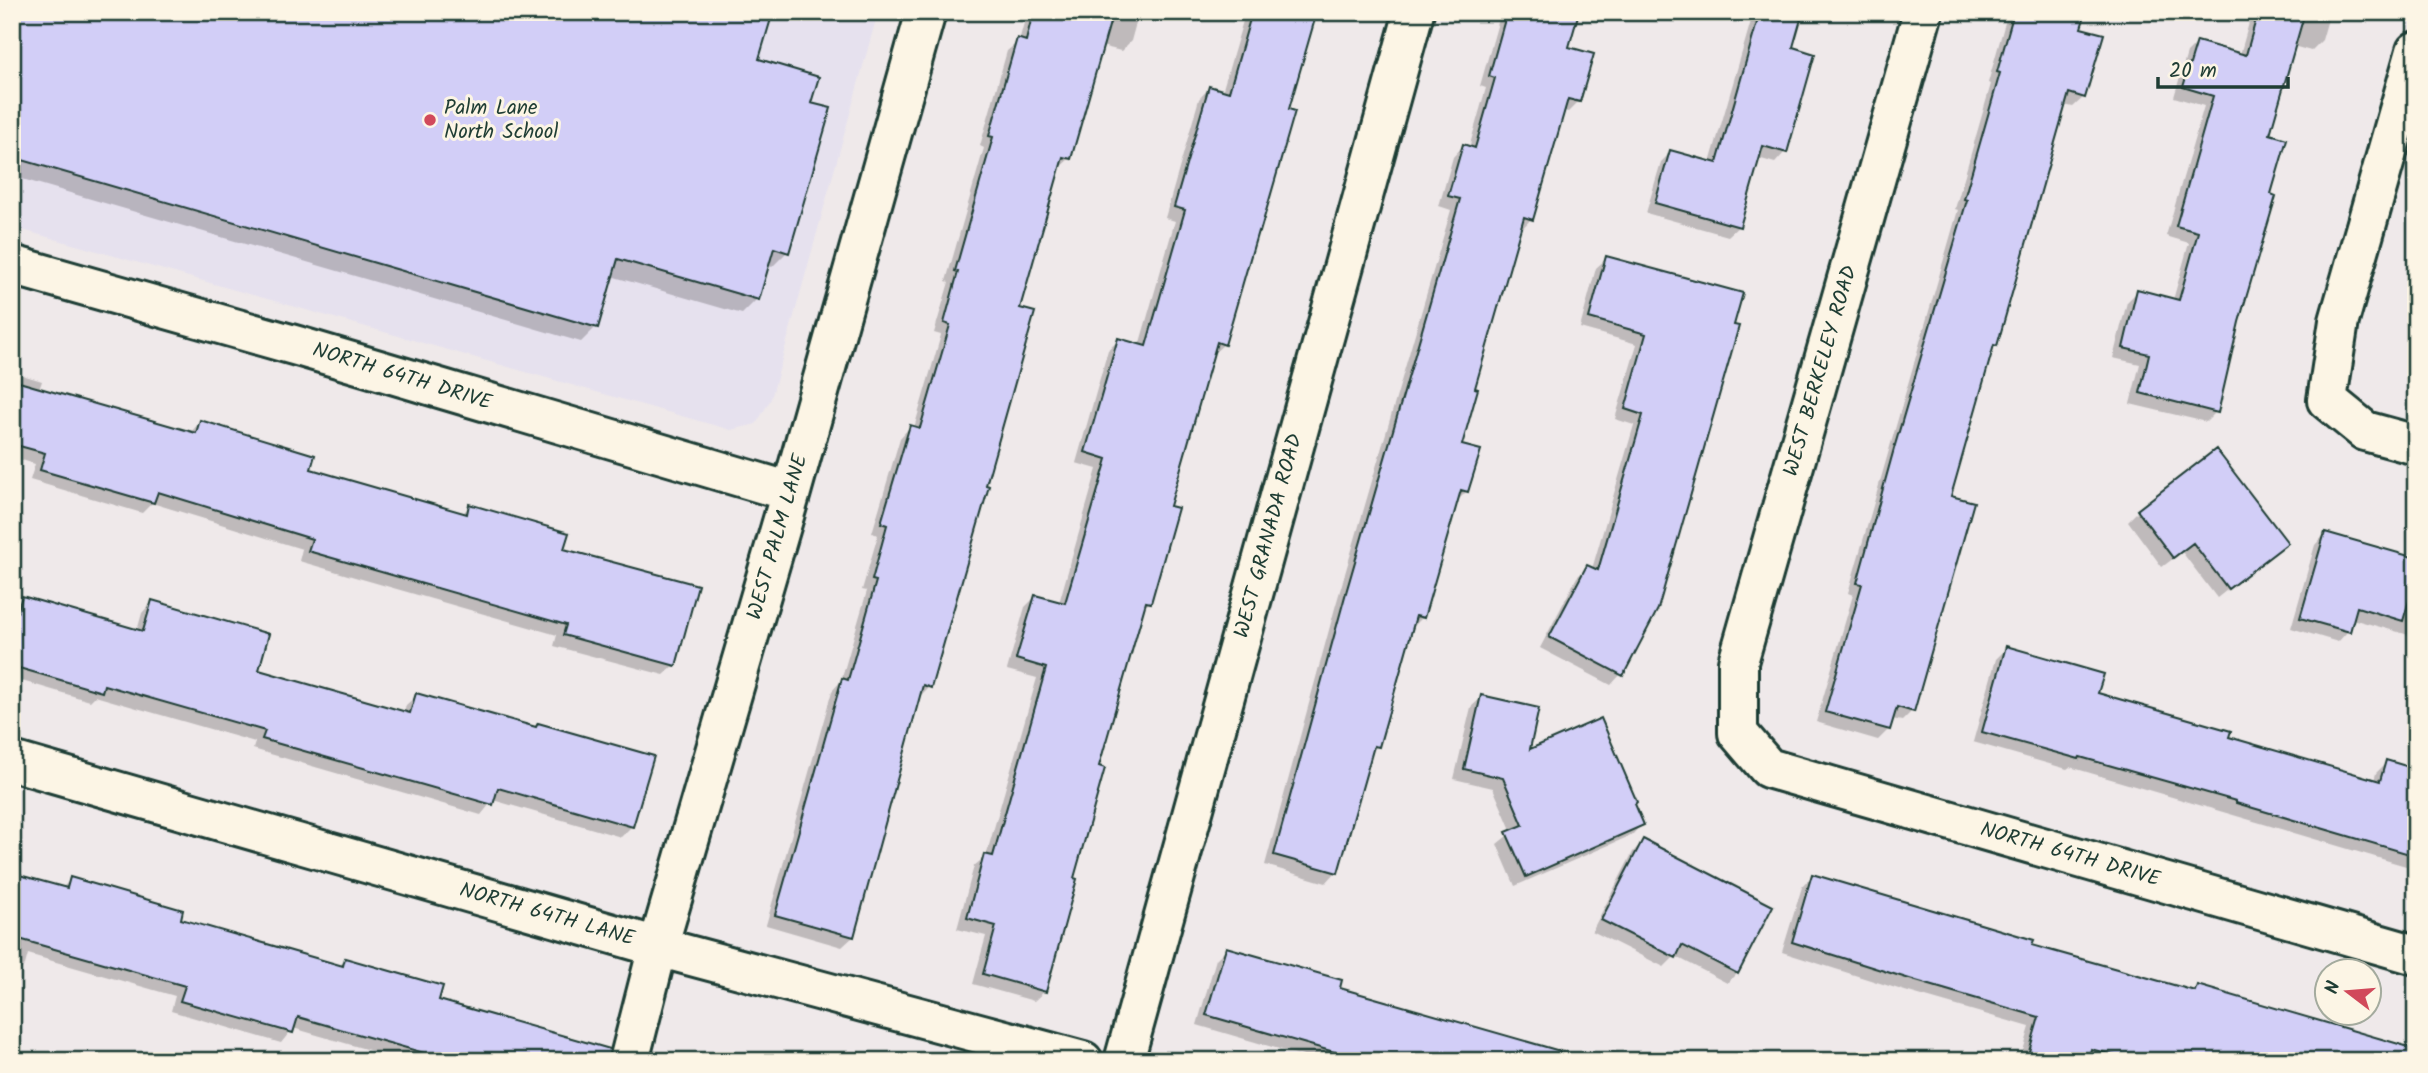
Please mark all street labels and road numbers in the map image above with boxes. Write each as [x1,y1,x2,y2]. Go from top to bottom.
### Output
street label: WEST BERKELEY ROAD [1775,262,1867,480]
street label: NORTH 64TH DRIVE [308,334,496,420]
street label: WEST GRANADA ROAD [1226,430,1312,642]
street label: WEST PALM LANE [739,450,818,624]
street label: NORTH 64TH DRIVE [1976,814,2165,897]
street label: NORTH 64TH LANE [456,874,639,956]

